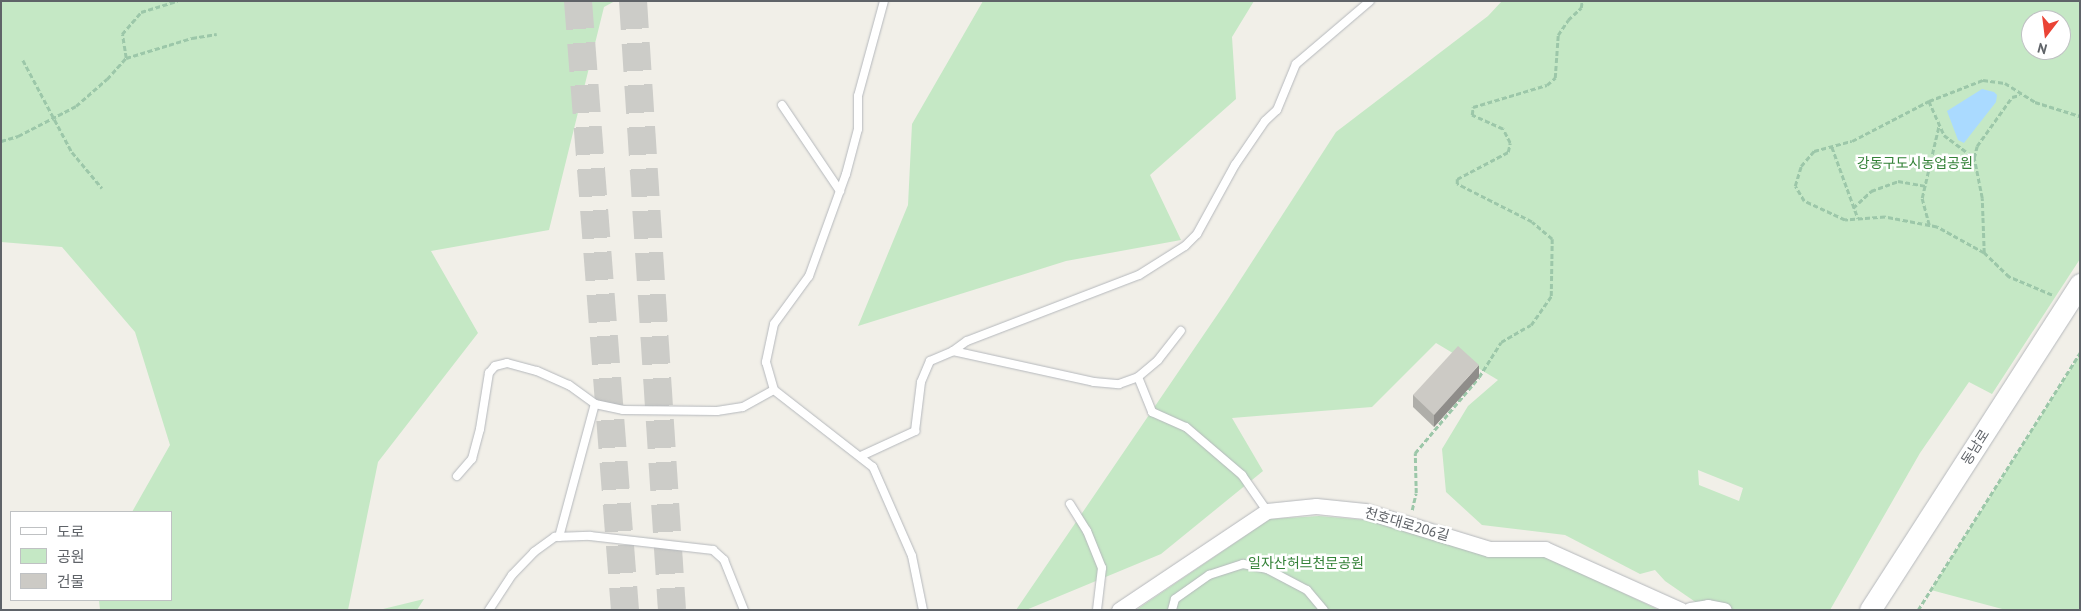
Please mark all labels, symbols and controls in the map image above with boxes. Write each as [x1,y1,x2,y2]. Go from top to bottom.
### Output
north arrow [2021,10,2071,60]
text: N [2036,39,2049,58]
park label: 강동구도시농업공원 [1857,155,1973,171]
street label: 동남로 [1957,426,1993,468]
street label: 천호대로206길 [1363,504,1451,544]
legend [10,511,172,601]
text: 도로 [57,522,85,541]
text: 공원 [57,547,85,566]
park label: 일자산허브천문공원 [1248,555,1364,571]
text: 건물 [57,572,85,591]

